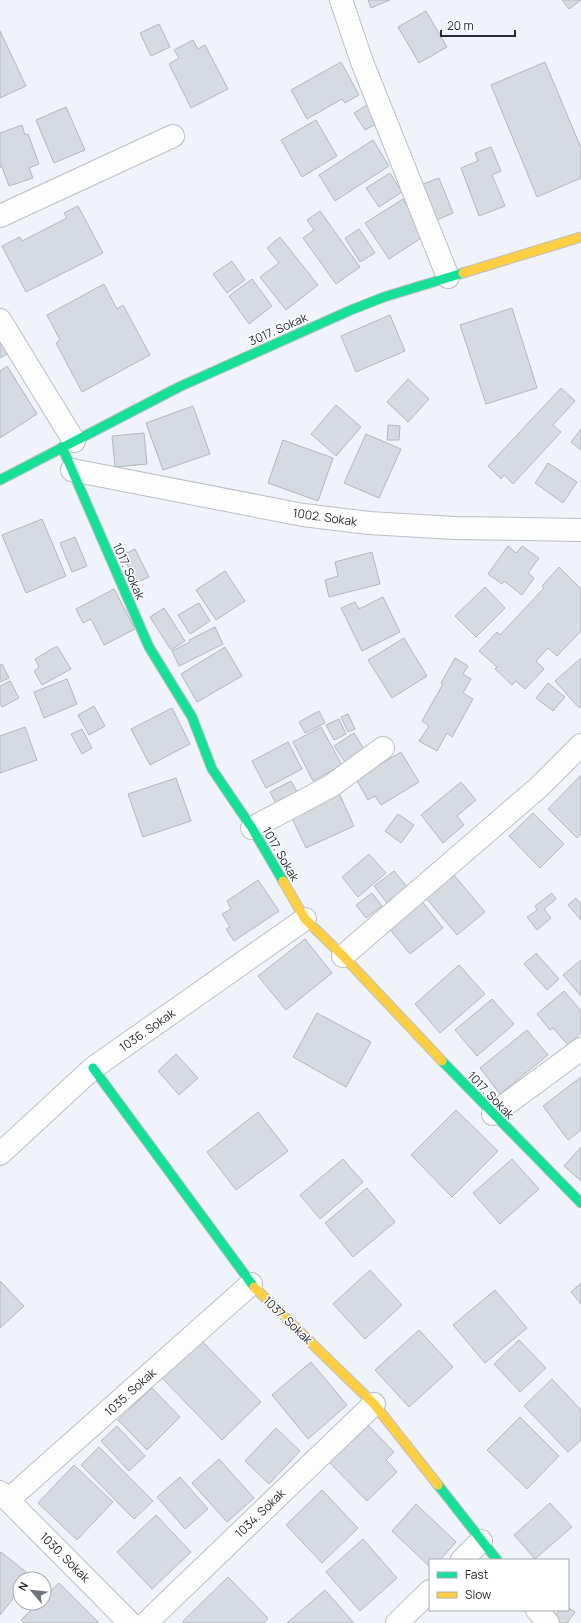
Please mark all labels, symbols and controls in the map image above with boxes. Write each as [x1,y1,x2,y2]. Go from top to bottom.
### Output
scale bar [441,12,515,38]
text: 20 m [447,17,474,34]
street label: 3017. Sokak [246,308,311,349]
street label: 1002. Sokak [292,504,359,530]
street label: 1017. Sokak [109,540,149,603]
street label: 1017. Sokak [259,824,304,885]
street label: 1036. Sokak [116,1004,179,1055]
street label: 1017. Sokak [464,1067,519,1123]
street label: 1037. Sokak [260,1292,317,1349]
street label: 1035. Sokak [101,1364,160,1420]
street label: 1034. Sokak [231,1484,290,1541]
street label: 1030. Sokak [36,1528,95,1587]
legend [429,1559,569,1611]
text: Fast [465,1566,489,1583]
north arrow [12,1571,52,1611]
text: N [14,1579,31,1593]
text: Slow [465,1586,491,1603]

